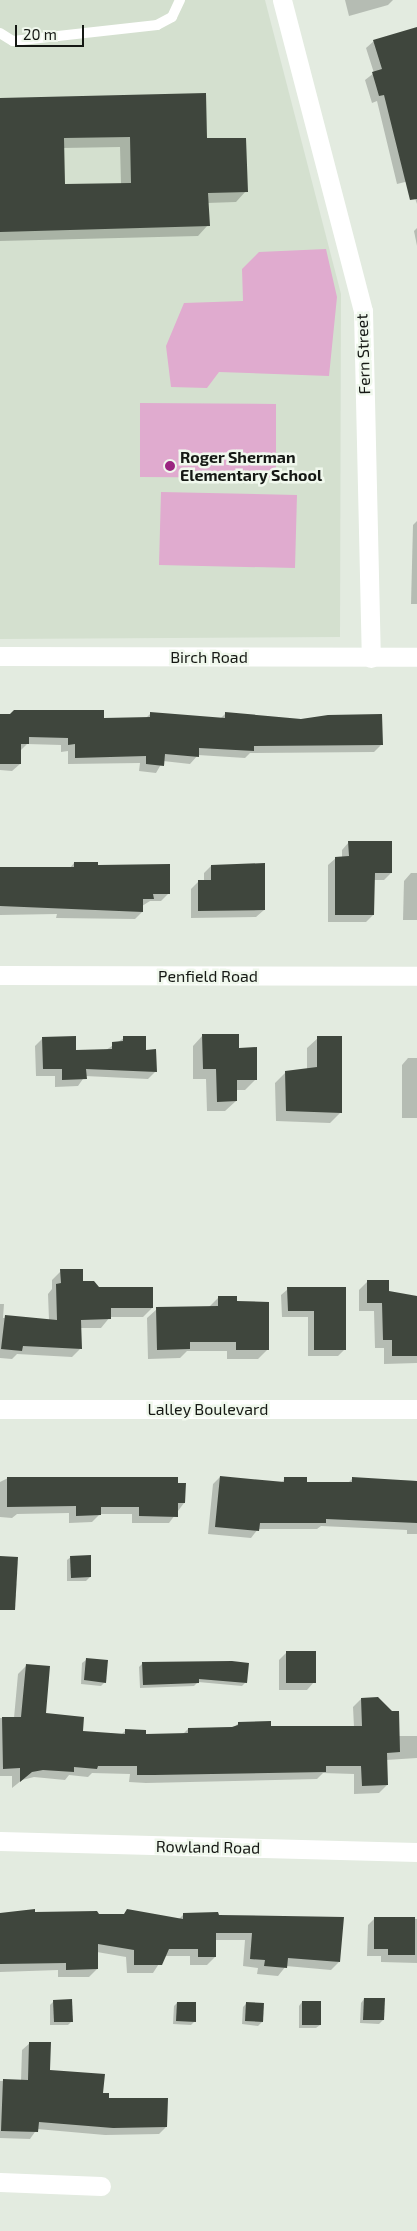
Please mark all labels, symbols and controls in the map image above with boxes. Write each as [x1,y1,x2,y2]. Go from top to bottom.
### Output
scale bar [18,15,86,47]
text: 20 m [23,25,57,43]
street label: Fern Street [352,313,374,395]
place label: Roger Sherman Elementary School [180,447,323,485]
marker: Roger Sherman Elementary School [164,460,176,472]
street label: Birch Road [170,647,248,667]
street label: Penfield Road [158,966,258,986]
street label: Lalley Boulevard [147,1399,269,1419]
street label: Rowland Road [156,1836,260,1858]

